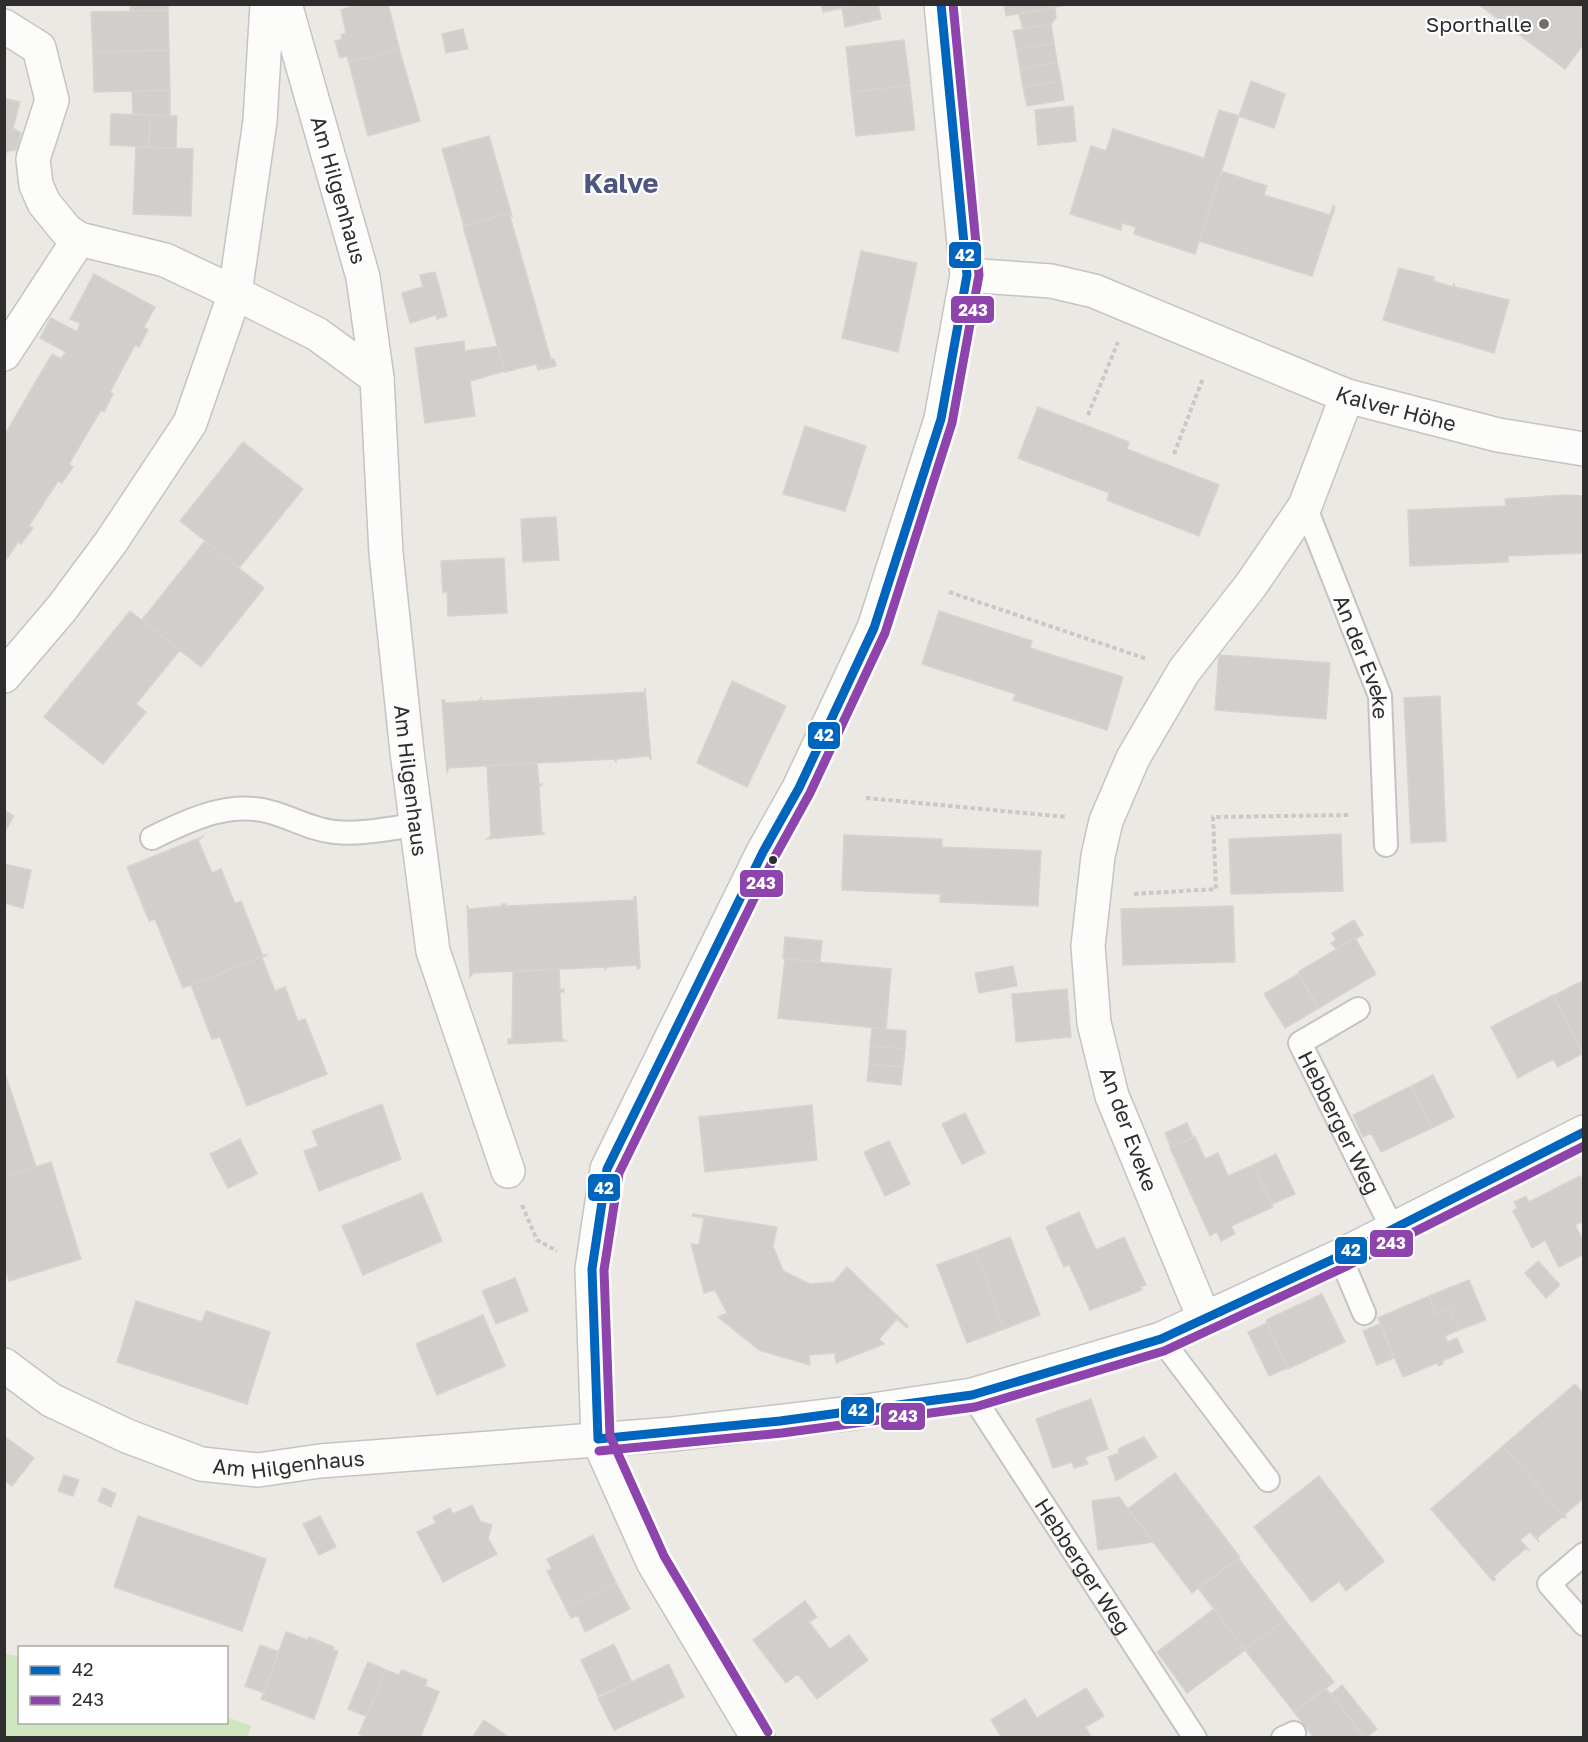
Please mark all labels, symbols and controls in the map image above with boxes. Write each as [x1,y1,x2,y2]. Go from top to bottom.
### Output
place label: Sporthalle [1426,11,1532,37]
marker: Sporthalle [1537,17,1551,31]
street label: Am Hilgenhaus [305,113,373,267]
district label: Kalve [583,167,659,199]
line badge: 42 [948,241,982,269]
text: 42 [955,245,975,265]
line badge: 243 [950,295,995,324]
text: 243 [958,300,988,320]
street label: Kalver Höhe [1332,380,1459,437]
street label: An der Eveke [1328,591,1394,720]
street label: Am Hilgenhaus [389,703,433,858]
line badge: 42 [807,721,841,750]
text: 42 [814,725,834,745]
unlabelled marker [767,854,779,866]
line badge: 243 [739,869,784,898]
text: 243 [746,873,776,893]
street label: Hebberger Weg [1293,1046,1386,1199]
street label: An der Eveke [1094,1063,1164,1195]
line badge: 42 [587,1173,621,1202]
text: 42 [594,1178,614,1198]
line badge: 243 [1369,1229,1414,1258]
text: 243 [1376,1233,1406,1253]
line badge: 42 [1334,1236,1368,1265]
text: 42 [1341,1240,1361,1260]
line badge: 42 [840,1396,875,1425]
text: 42 [848,1400,868,1420]
line badge: 243 [880,1402,926,1431]
text: 243 [888,1406,918,1426]
street label: Am Hilgenhaus [211,1445,365,1484]
street label: Hebberger Weg [1029,1493,1137,1639]
legend [18,1646,228,1724]
text: 42 [72,1658,93,1680]
text: 243 [72,1688,104,1710]

